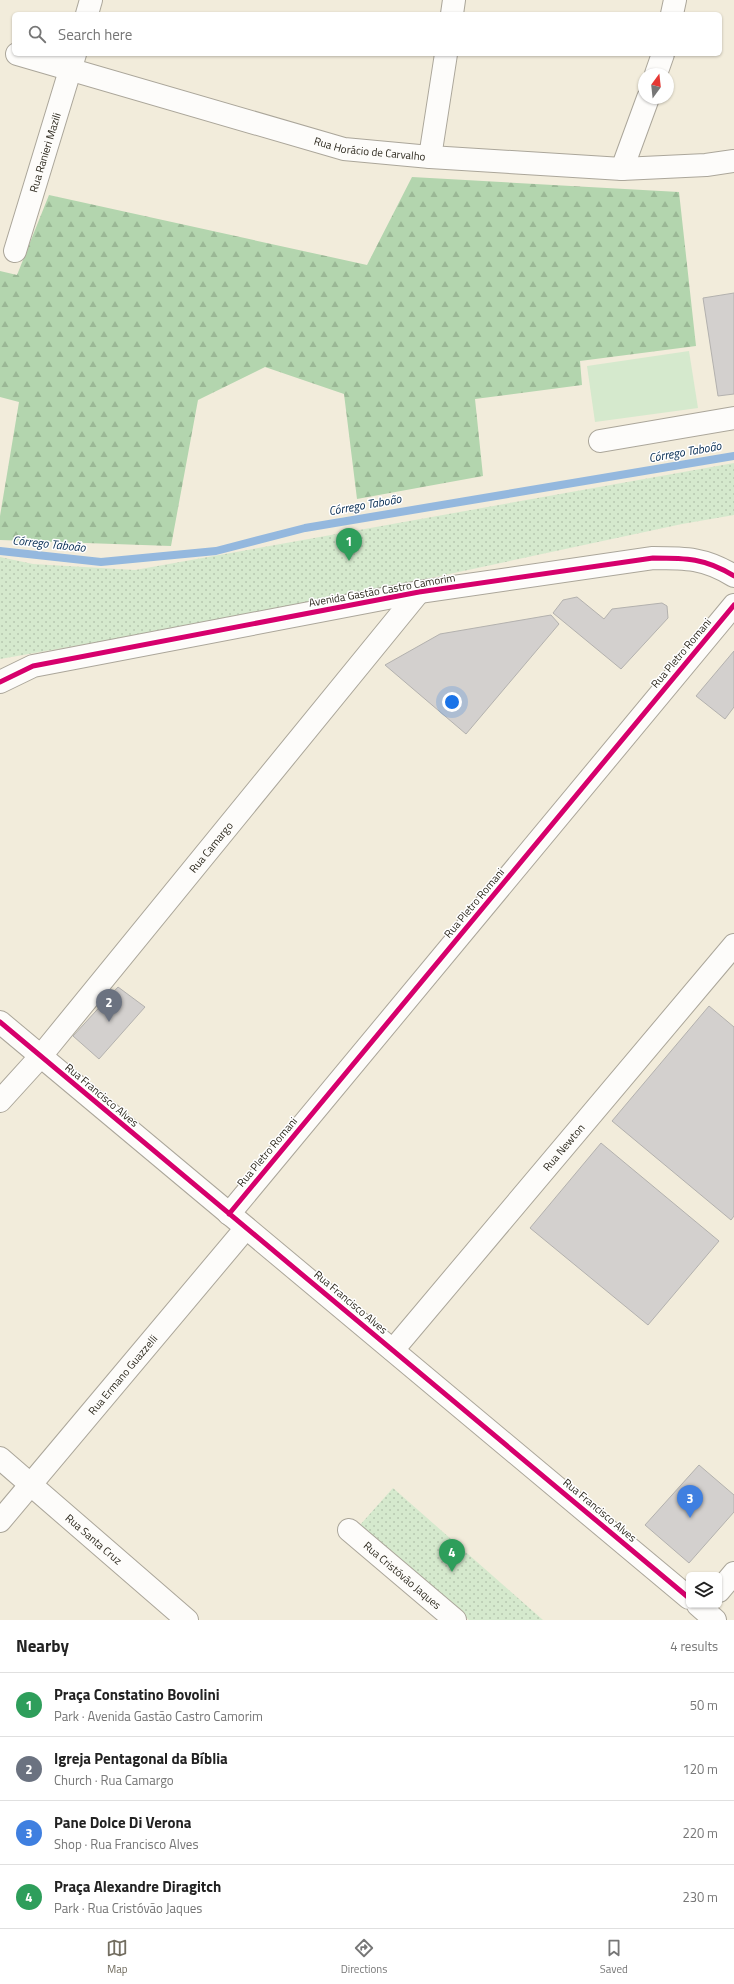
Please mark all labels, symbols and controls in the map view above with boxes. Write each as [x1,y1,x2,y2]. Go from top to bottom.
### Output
search box [12,12,722,56]
icon: search [26,23,48,45]
text: Search here [58,23,132,46]
north arrow [638,68,674,104]
street label: Rua Ranieri Mazili [25,111,65,194]
street label: Rua Horácio de Carvalho [312,133,426,165]
water label: Córrego Taboão [647,436,724,467]
water label: Córrego Taboão [327,489,404,520]
pin: 1 [336,528,362,561]
water label: Córrego Taboão [11,530,88,557]
street label: Avenida Gastão Castro Camorim [307,569,457,611]
street label: Rua Pletro Romani [647,615,715,691]
your location [442,692,462,712]
street label: Rua Camargo [185,818,237,876]
street label: Rua Pletro Romani [440,865,508,941]
pin: 2 [96,989,122,1022]
street label: Rua Francisco Alves [62,1059,142,1131]
street label: Rua Pletro Romani [233,1114,301,1190]
street label: Rua Newton [539,1120,588,1174]
street label: Rua Francisco Alves [311,1266,391,1338]
street label: Rua Ermano Guazzelli [84,1331,161,1418]
street label: Rua Francisco Alves [560,1474,640,1546]
pin: 3 [677,1485,703,1518]
street label: Rua Santa Cruz [62,1510,126,1568]
street label: Rua Cristóvão Jaques [360,1538,445,1613]
pin: 4 [439,1539,465,1572]
map controls [686,1572,722,1608]
button: layers [686,1572,722,1608]
text: Nearby [16,1633,69,1659]
text: 4 results [670,1636,718,1656]
text: Praça Constatino Bovolini [54,1683,220,1706]
text: 1 [25,1695,33,1715]
text: 50 m [690,1695,718,1715]
text: Park · Avenida Gastão Castro Camorim [54,1706,263,1726]
text: Igreja Pentagonal da Bíblia [54,1747,228,1770]
text: 2 [25,1759,33,1779]
text: 120 m [682,1759,718,1779]
text: Church · Rua Camargo [54,1770,174,1790]
text: Pane Dolce Di Verona [54,1811,191,1834]
text: 3 [25,1823,33,1843]
text: 220 m [682,1823,718,1843]
text: Shop · Rua Francisco Alves [54,1834,198,1854]
text: Praça Alexandre Diragitch [54,1875,221,1898]
text: 4 [25,1887,33,1907]
text: 230 m [682,1887,718,1907]
text: Park · Rua Cristóvão Jaques [54,1898,202,1918]
tab: Map [106,1937,128,1977]
tab: Directions [341,1937,387,1977]
tab: Saved [600,1937,628,1977]

